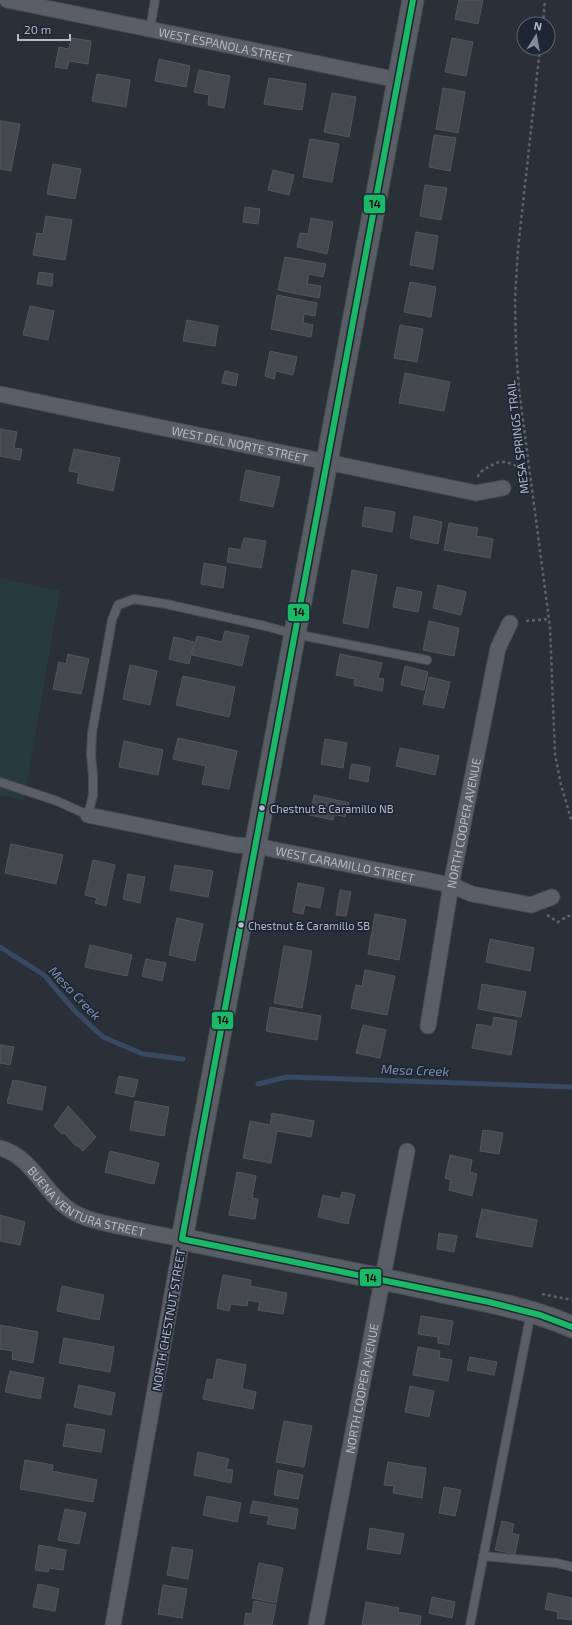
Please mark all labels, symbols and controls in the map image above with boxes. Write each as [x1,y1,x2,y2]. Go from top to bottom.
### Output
scale bar [18,16,70,42]
north arrow [516,16,556,56]
text: N [533,19,543,33]
text: 20 m [24,22,51,36]
street label: WEST ESPANOLA STREET [157,24,294,65]
line badge: 14 [363,194,386,214]
text: 14 [369,197,381,210]
street label: MESA SPRINGS TRAIL [503,379,531,495]
street label: WEST DEL NORTE STREET [170,423,310,465]
line badge: 14 [287,603,310,622]
text: 14 [293,605,305,618]
street label: NORTH COOPER AVENUE [444,757,483,889]
place label: Chestnut & Caramillo NB [270,802,394,815]
marker: Chestnut & Caramillo NB [257,803,267,813]
street label: WEST CARAMILLO STREET [274,843,416,885]
place label: Chestnut & Caramillo SB [248,919,370,932]
marker: Chestnut & Caramillo SB [236,920,246,930]
water label: Mesa Creek [45,963,105,1023]
line badge: 14 [211,1011,234,1030]
text: 14 [217,1013,229,1026]
water label: Mesa Creek [381,1061,450,1079]
street label: BUENA VENTURA STREET [25,1163,146,1238]
street label: NORTH CHESTNUT STREET [149,1248,187,1392]
line badge: 14 [359,1268,382,1287]
text: 14 [365,1271,377,1284]
street label: NORTH COOPER AVENUE [342,1322,381,1455]

